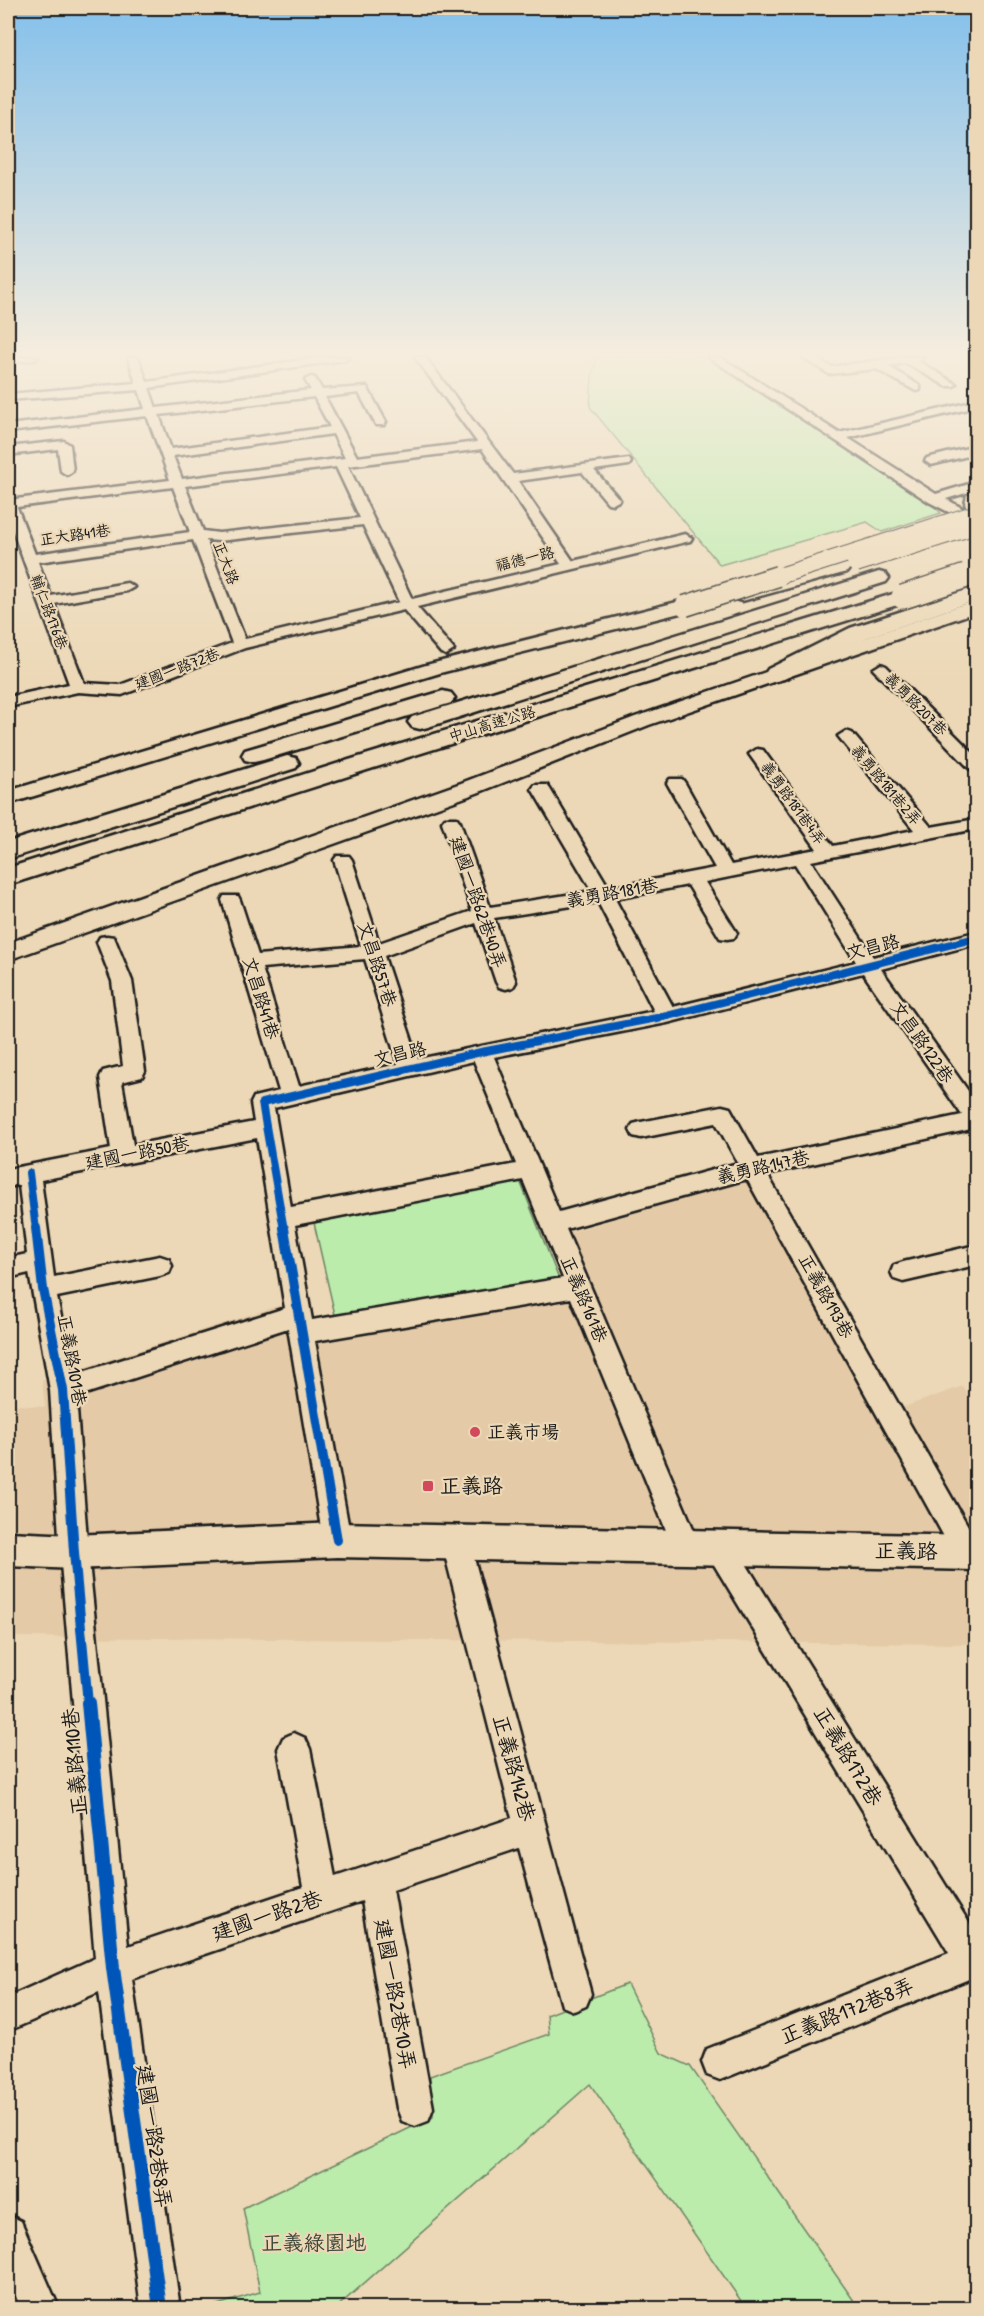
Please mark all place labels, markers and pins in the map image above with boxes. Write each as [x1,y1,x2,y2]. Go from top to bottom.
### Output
place label: 正義市場 [487,1419,559,1444]
marker: 正義市場 [468,1425,482,1439]
place label: 正義路 [440,1471,503,1500]
marker: 正義路 [421,1479,435,1493]

